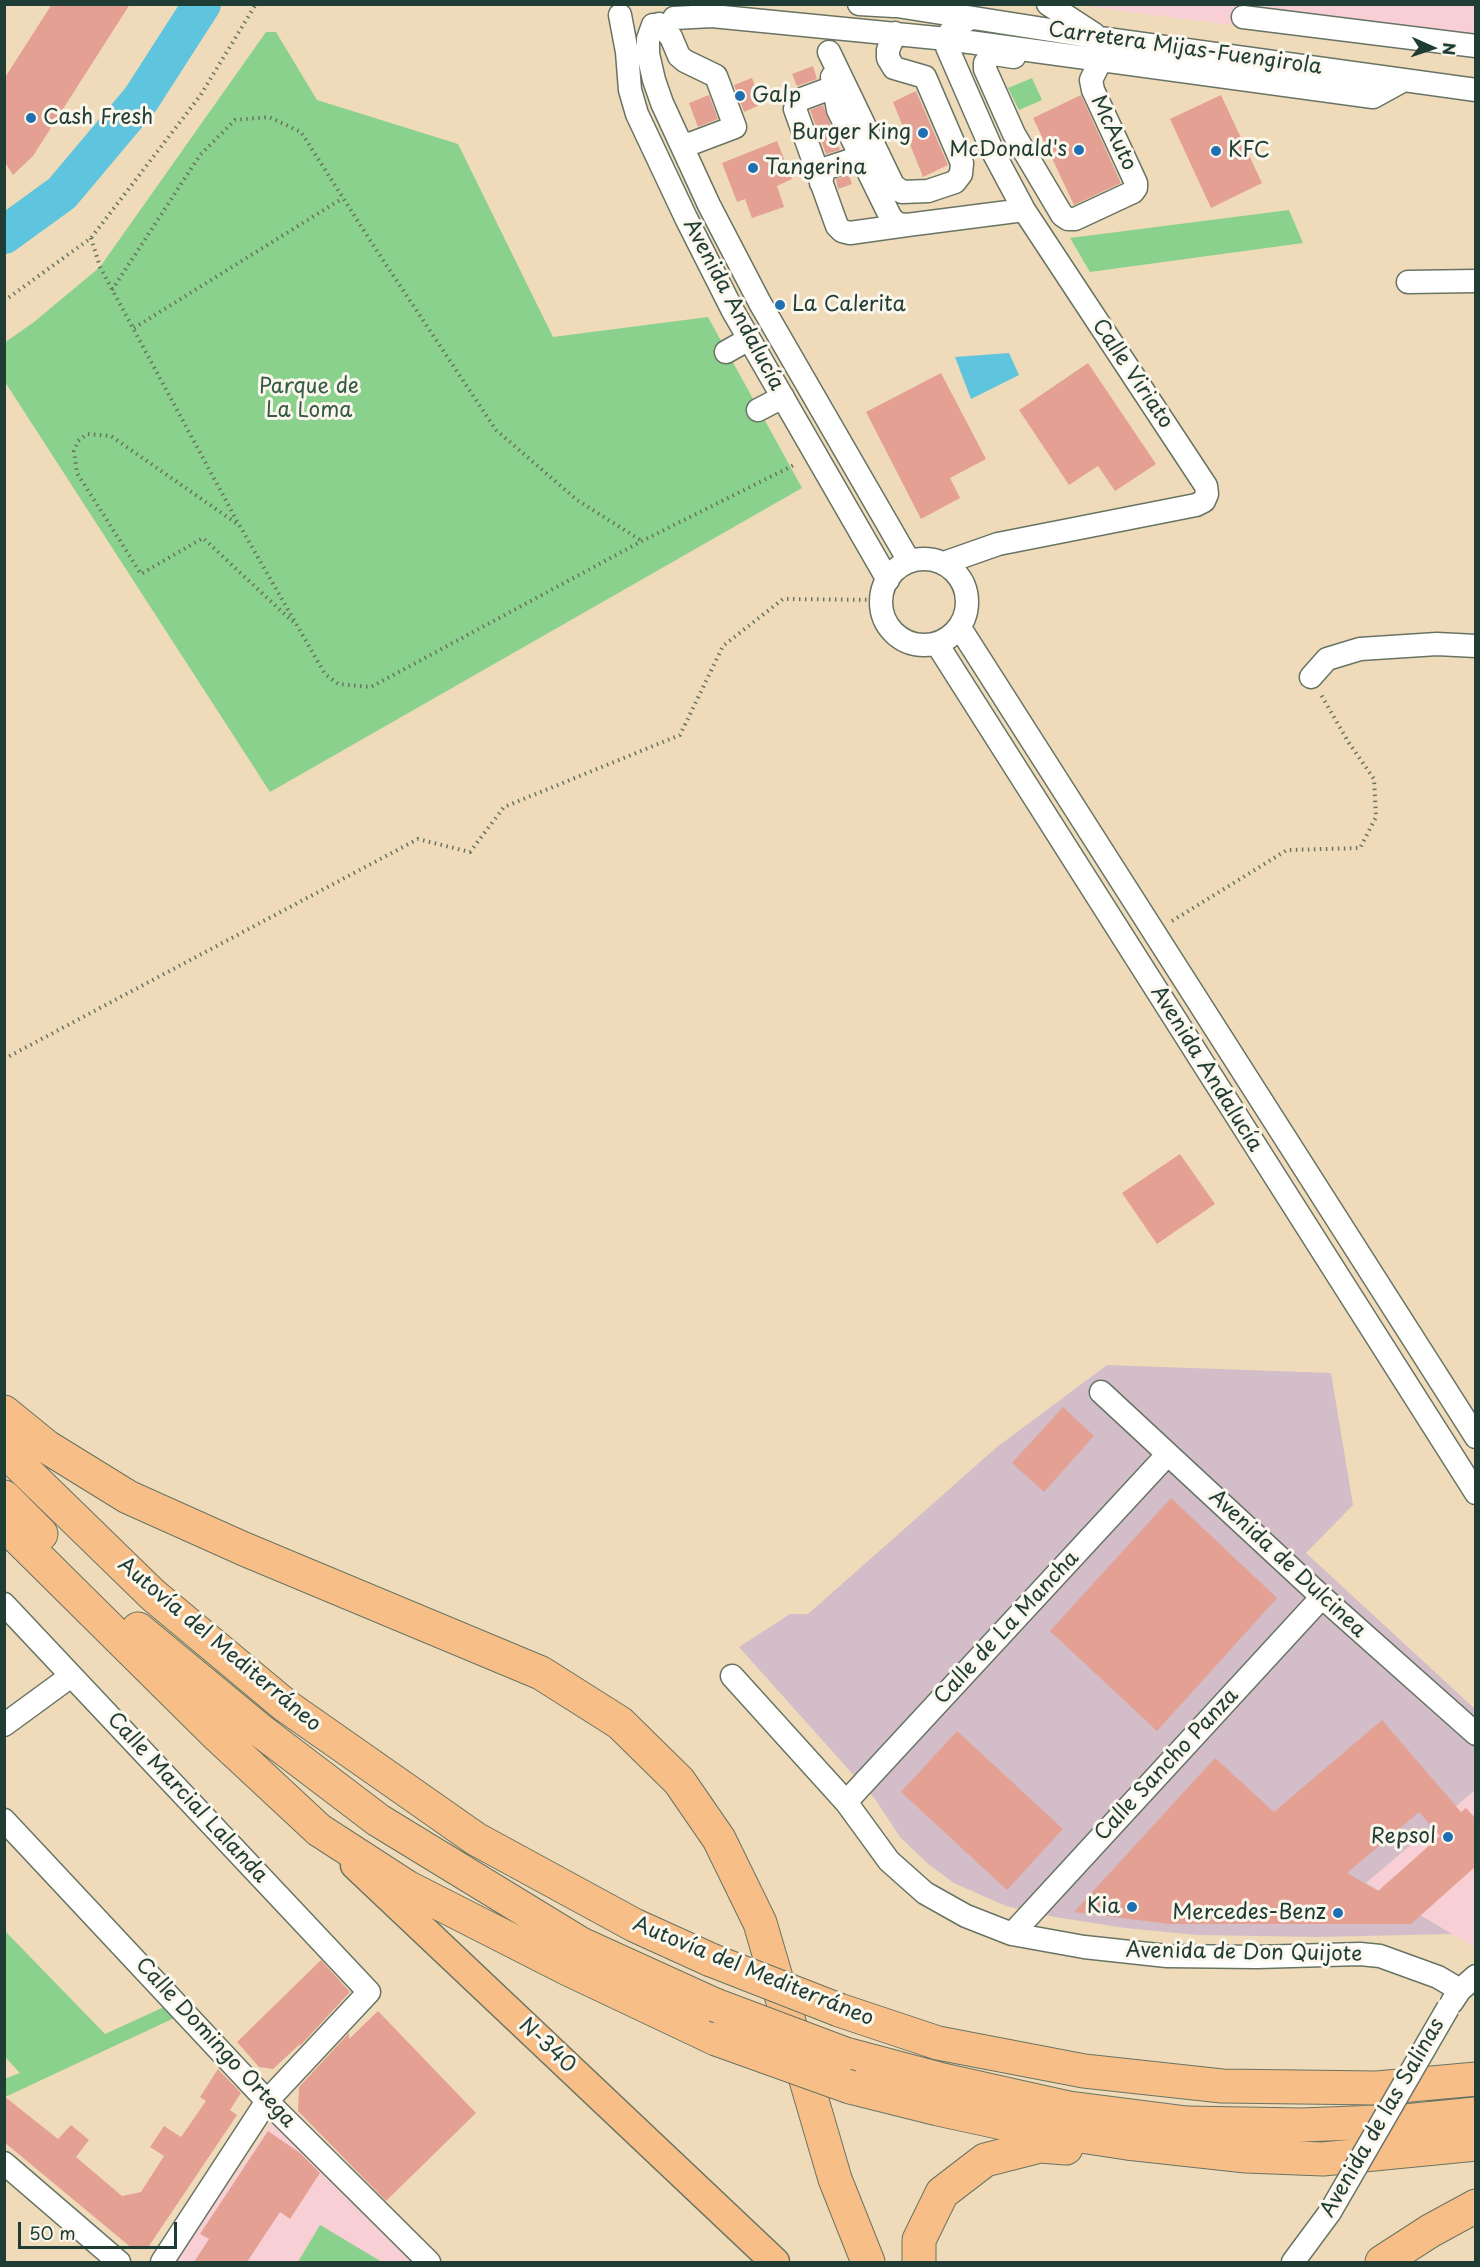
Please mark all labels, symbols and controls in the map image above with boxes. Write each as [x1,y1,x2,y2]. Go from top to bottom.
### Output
street label: Carretera Mijas-Fuengirola [1046,17,1324,81]
north arrow [1402,18,1462,78]
text: N [1438,42,1462,56]
place label: Galp [752,83,801,109]
marker: Galp [733,89,747,103]
street label: McAuto [1085,91,1141,175]
place label: Cash Fresh [43,105,153,131]
marker: Cash Fresh [24,111,38,125]
place label: Burger King [792,120,911,146]
marker: Burger King [916,126,930,140]
place label: McDonald's [949,137,1067,163]
place label: KFC [1228,138,1270,164]
marker: McDonald's [1072,143,1086,157]
marker: KFC [1209,144,1223,158]
place label: Tangerina [765,155,866,181]
marker: Tangerina [746,161,760,175]
street label: Avenida Andalucía [677,215,789,395]
place label: La Calerita [792,292,906,318]
marker: La Calerita [773,298,787,312]
street label: Calle Viriato [1086,314,1178,434]
park label: Parque de La Loma [259,374,359,424]
street label: Avenida Andalucía [1145,981,1267,1157]
street label: Avenida de Dulcinea [1203,1485,1371,1643]
street label: Calle de La Mancha [929,1546,1085,1710]
street label: Autovía del Mediterráneo [112,1553,326,1737]
street label: Calle Sancho Panza [1090,1684,1244,1846]
street label: Calle Marcial Lalanda [101,1707,273,1889]
place label: Repsol [1371,1824,1436,1850]
marker: Repsol [1441,1830,1455,1844]
place label: Kia [1087,1894,1120,1920]
marker: Kia [1125,1900,1139,1914]
place label: Mercedes-Benz [1172,1900,1326,1926]
marker: Mercedes-Benz [1331,1906,1345,1920]
street label: Autovía del Mediterráneo [629,1912,877,2032]
street label: Avenida de Don Quijote [1125,1938,1363,1968]
street label: Calle Domingo Ortega [130,1953,300,2133]
street label: N-340 [513,2013,581,2079]
street label: Avenida de las Salinas [1316,2014,1450,2222]
scale bar [21,2210,180,2248]
text: 50 m [29,2219,76,2246]

